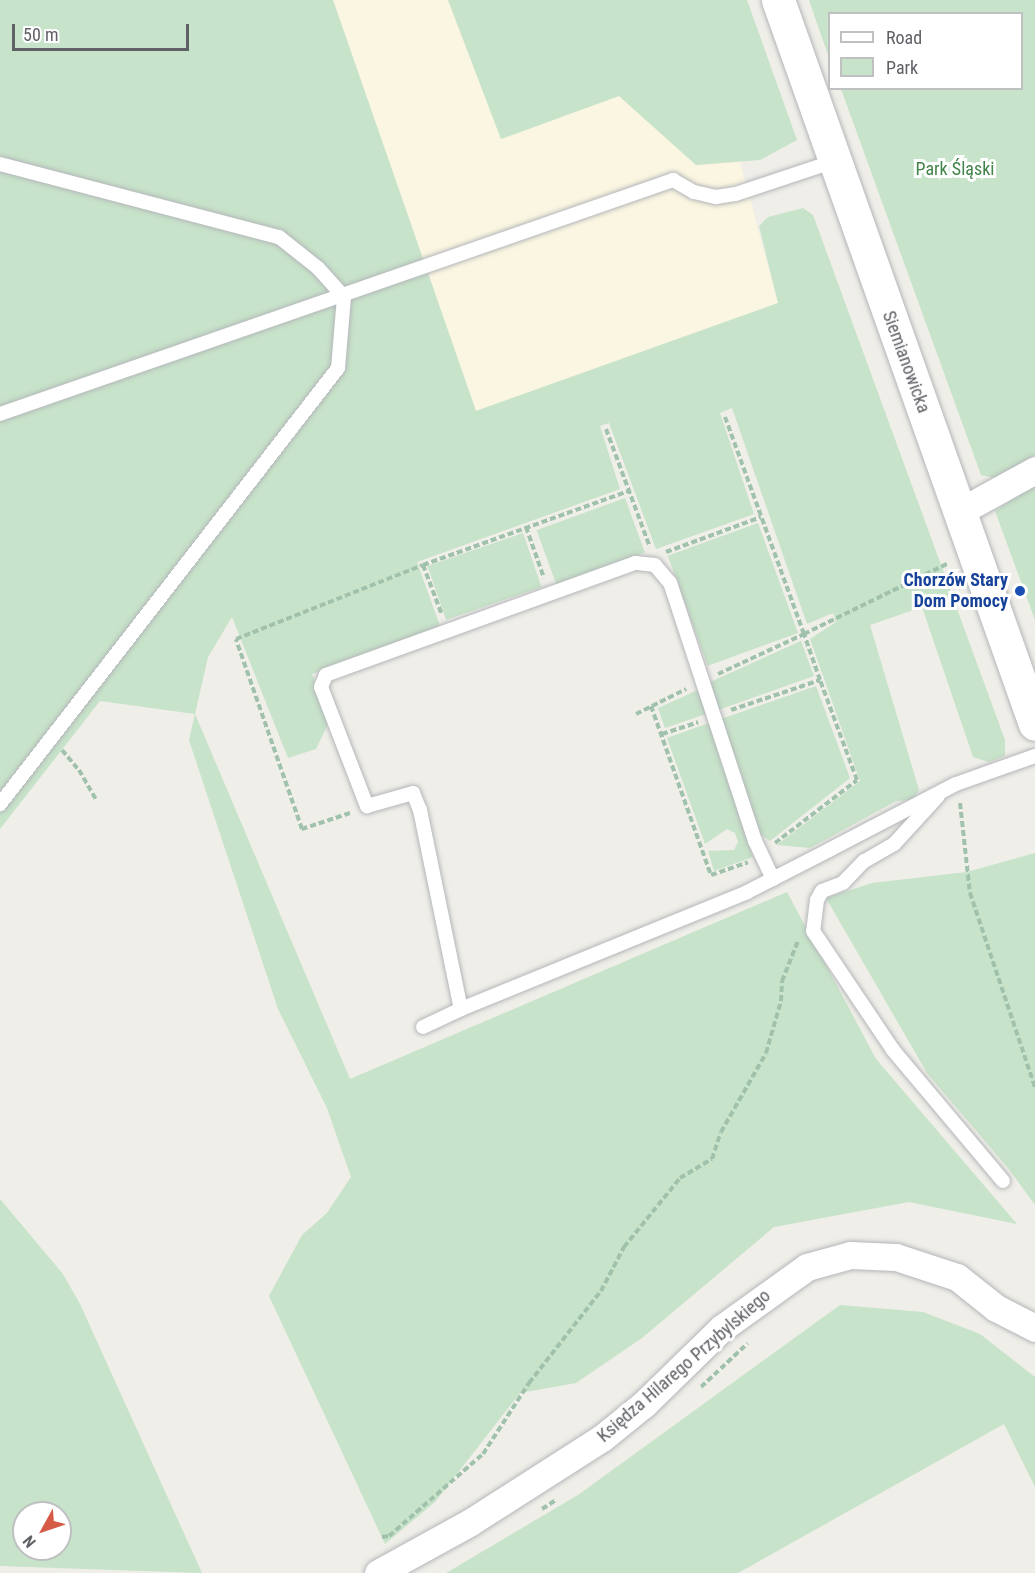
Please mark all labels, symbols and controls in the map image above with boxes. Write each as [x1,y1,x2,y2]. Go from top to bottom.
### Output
scale bar [15,12,192,50]
legend [828,12,1023,90]
text: 50 m [23,24,58,45]
text: Road [886,27,922,48]
text: Park [886,57,918,78]
park label: Park Śląski [916,158,994,180]
street label: Siemianowicka [878,308,934,416]
place label: Chorzów Stary Dom Pomocy [904,570,1008,612]
marker: Chorzów Stary Dom Pomocy [1013,584,1027,598]
street label: Księdza Hilarego Przybylskiego [593,1285,775,1447]
north arrow [12,1501,72,1561]
text: N [19,1532,40,1551]

